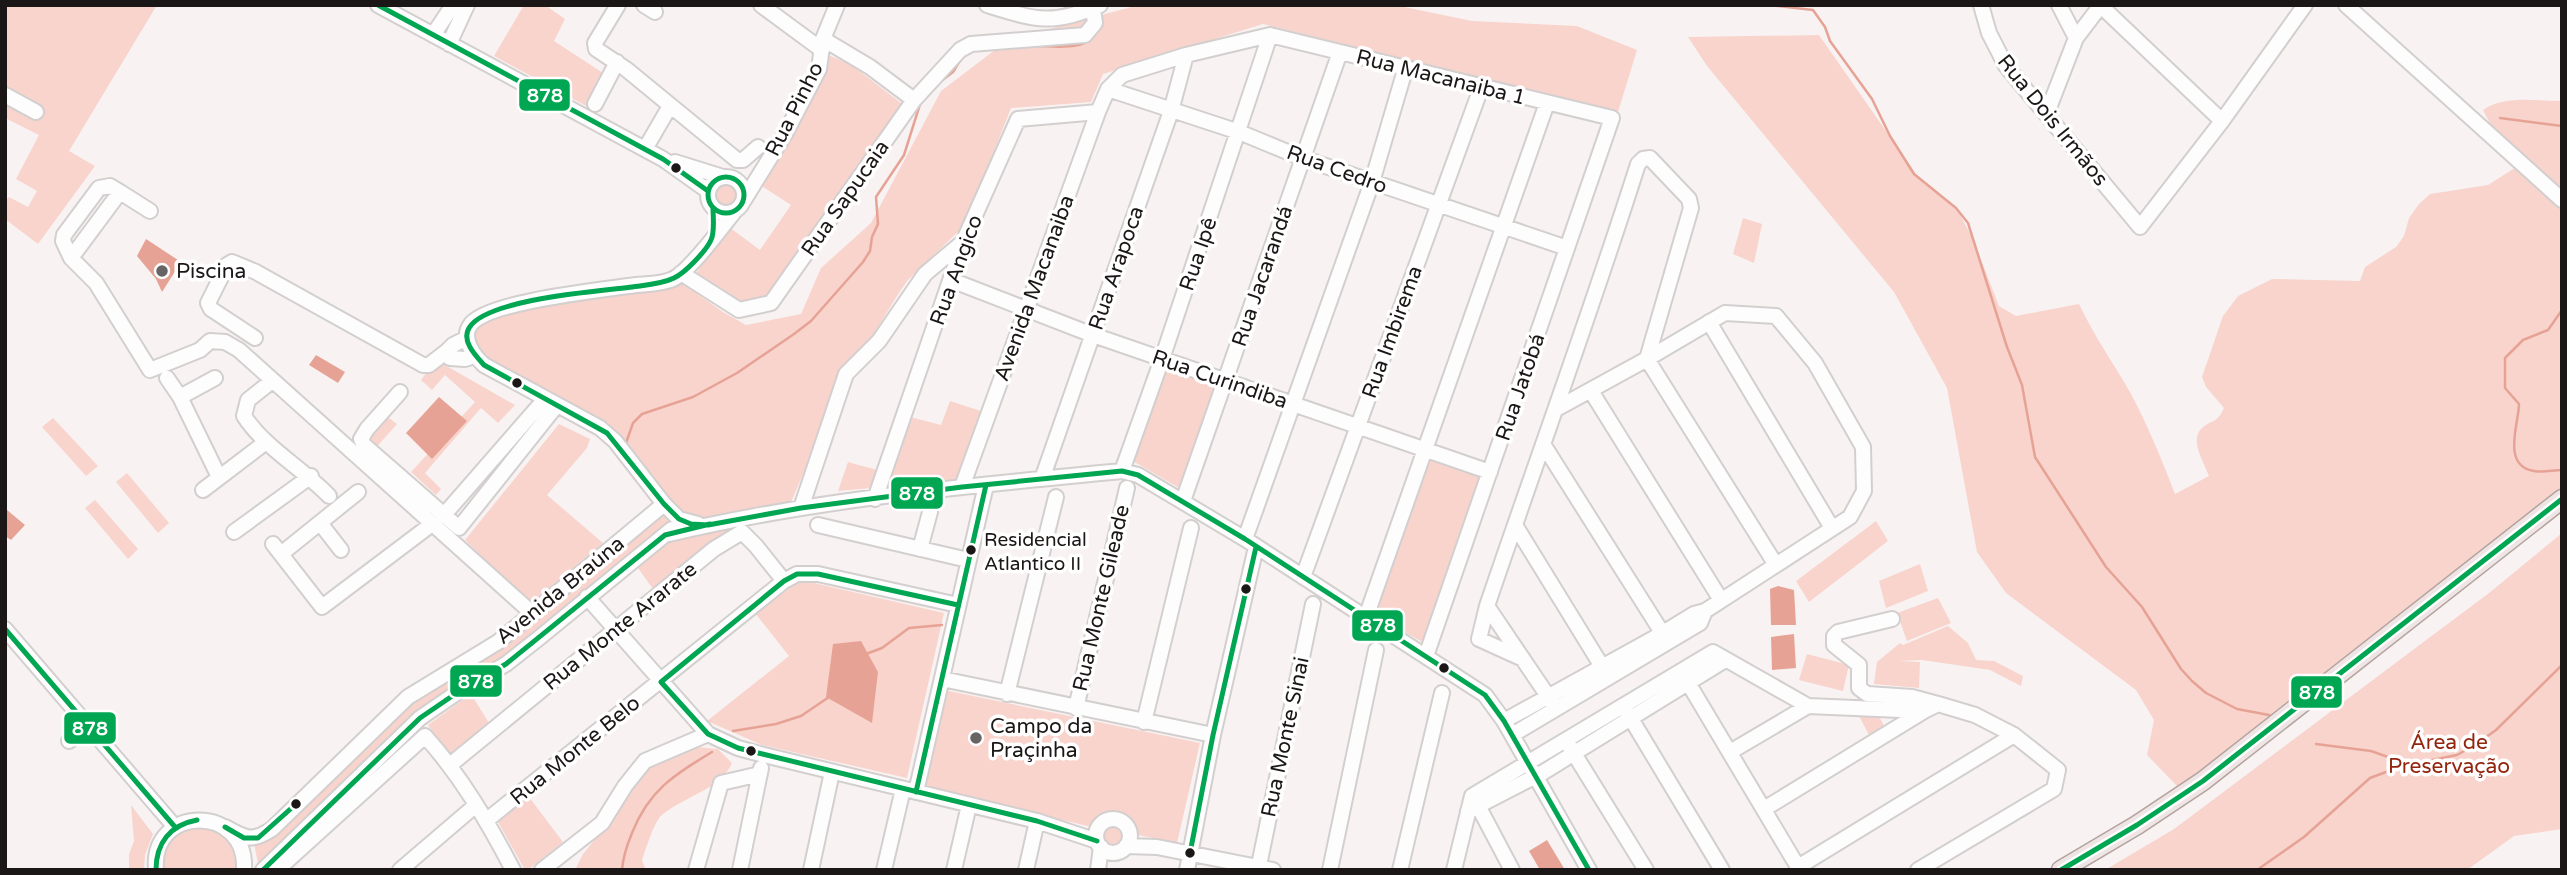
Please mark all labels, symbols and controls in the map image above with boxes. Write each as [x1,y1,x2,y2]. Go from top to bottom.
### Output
street label: Rua Macanaiba 1 [1354,44,1528,111]
street label: Rua Dois Irmãos [1992,50,2113,191]
street label: Rua Pinho [760,58,829,161]
line badge: 878 [518,78,571,112]
text: 878 [527,85,563,107]
street label: Rua Sapucaia [796,135,895,261]
street label: Rua Cedro [1283,140,1390,199]
unlabelled marker [669,161,683,175]
street label: Avenida Macanaiba [989,192,1080,385]
street label: Rua Jacarandá [1227,202,1298,350]
street label: Rua Arapoca [1084,203,1149,333]
street label: Rua Angico [925,212,988,329]
street label: Rua Ipê [1174,214,1223,294]
place label: Piscina [176,259,246,284]
street label: Rua Imbirema [1357,262,1428,402]
marker: Piscina [154,263,170,279]
street label: Rua Jatobá [1490,330,1551,444]
street label: Rua Curindiba [1149,345,1291,414]
unlabelled marker [510,376,524,390]
line badge: 878 [890,476,944,510]
text: 878 [899,483,935,505]
street label: Rua Monte Gileade [1068,502,1135,694]
place label: Residencial Atlantico II [984,529,1087,575]
street label: Avenida Braúna [491,531,630,650]
marker: Residencial Atlantico II [964,543,978,557]
street label: Rua Monte Ararate [539,557,702,696]
unlabelled marker [1239,582,1253,596]
line badge: 878 [1351,609,1404,642]
text: 878 [1360,615,1396,637]
street label: Rua Monte Sinai [1256,655,1315,820]
unlabelled marker [1437,661,1451,675]
line badge: 878 [449,664,503,698]
text: 878 [458,671,494,693]
line badge: 878 [2290,675,2343,709]
text: 878 [2299,682,2335,704]
street label: Rua Monte Belo [505,690,645,810]
line badge: 878 [63,711,117,745]
place label: Campo da Praçinha [990,714,1092,763]
text: 878 [72,718,108,740]
marker: Campo da Praçinha [968,730,984,746]
park label: Área de Preservação [2388,730,2510,779]
unlabelled marker [744,744,758,758]
unlabelled marker [289,797,303,811]
unlabelled marker [1183,846,1197,860]

